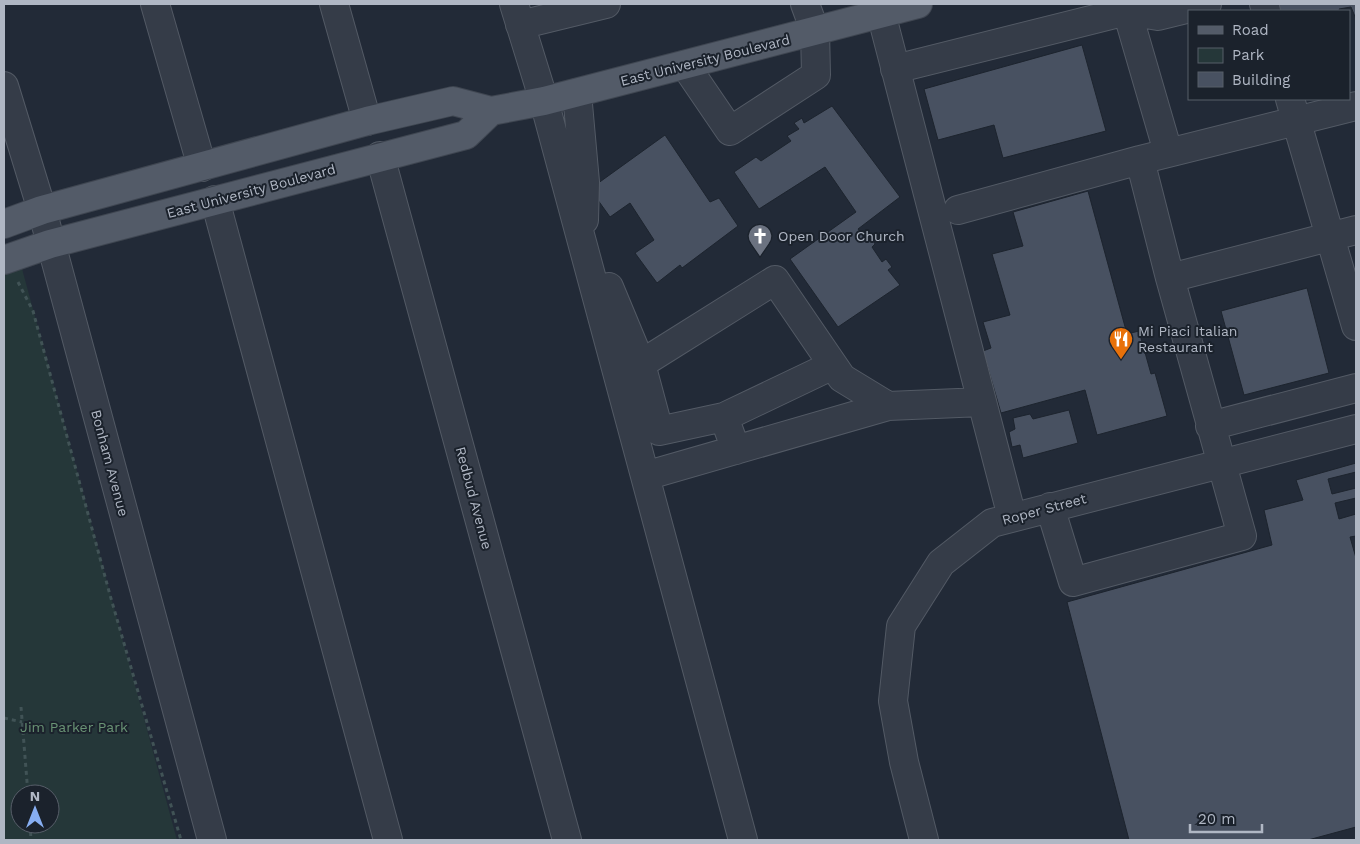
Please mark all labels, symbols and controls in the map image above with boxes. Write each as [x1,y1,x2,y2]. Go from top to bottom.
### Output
legend [1188,10,1350,100]
text: Road [1232,21,1269,39]
street label: East University Boulevard [619,31,791,89]
text: Park [1232,46,1265,64]
text: Building [1232,71,1290,89]
street label: East University Boulevard [165,161,337,221]
church icon: Open Door Church [747,223,773,257]
place label: Open Door Church [778,228,905,244]
place label: Mi Piaci Italian Restaurant [1138,323,1238,355]
restaurant icon: Mi Piaci Italian Restaurant [1108,326,1134,360]
street label: Bonham Avenue [88,408,132,518]
street label: Redbud Avenue [453,445,495,551]
street label: Roper Street [1000,490,1088,528]
park label: Jim Parker Park [20,719,128,735]
north arrow [10,784,60,834]
text: N [30,788,40,804]
scale bar [1190,802,1262,834]
text: 20 m [1198,810,1236,828]

